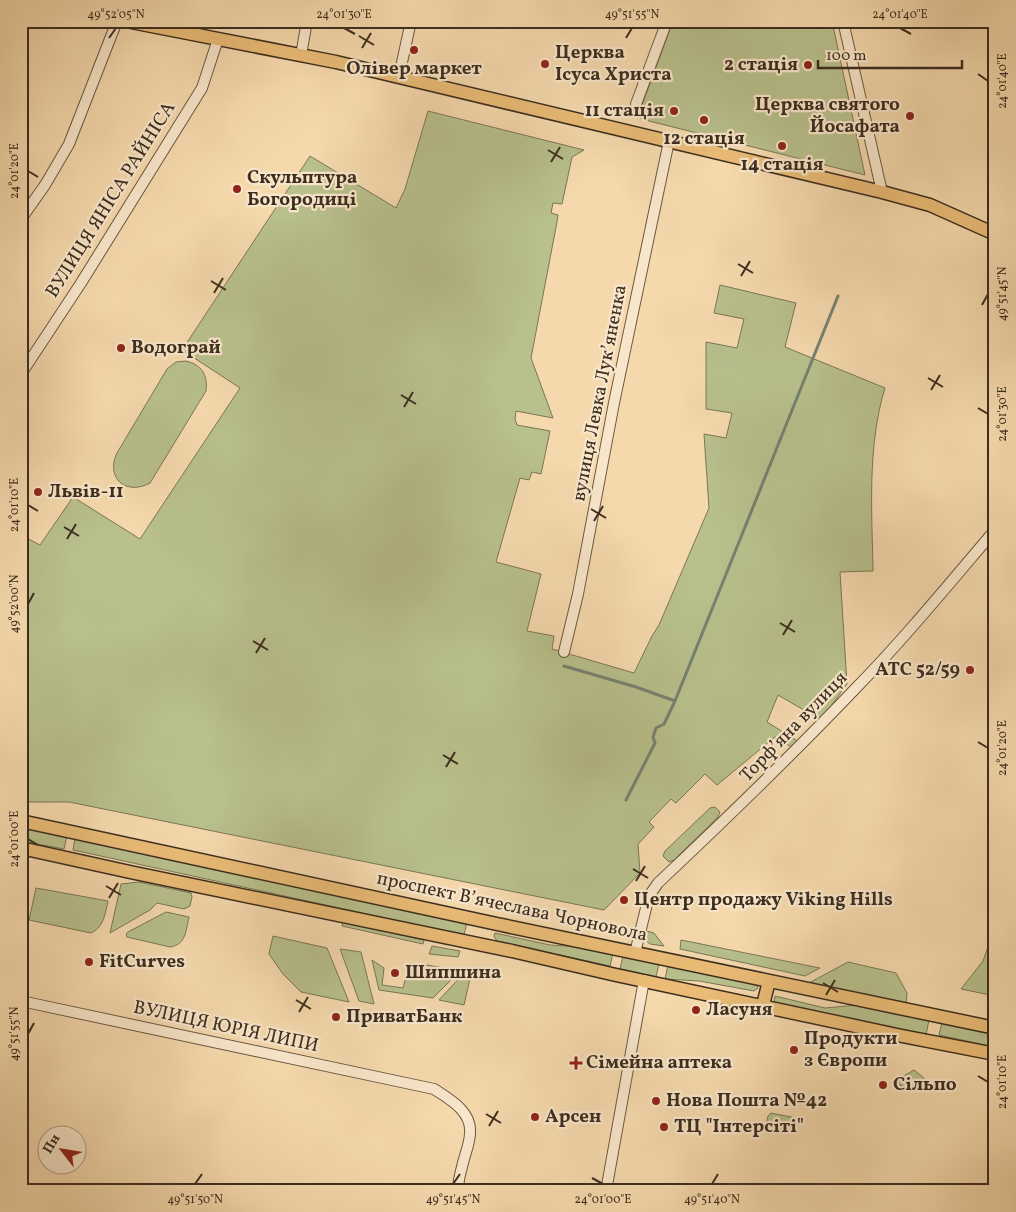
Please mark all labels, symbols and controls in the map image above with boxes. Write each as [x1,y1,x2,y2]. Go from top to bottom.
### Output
text: 49°52'05"N [87,7,145,23]
text: 24°01'30"E [316,7,372,23]
text: 49°51'55"N [605,7,659,23]
text: 24°01'40"E [872,7,928,23]
scale bar [818,38,962,70]
place label: Церква Ісуса Христа [555,40,672,88]
marker: Олівер маркет [408,44,420,56]
text: 100 m [826,46,866,67]
place label: 2 стація [724,52,798,78]
text: 24°01'40"E [995,53,1011,109]
place label: Олівер маркет [346,56,482,82]
marker: Церква Ісуса Христа [539,58,551,70]
marker: 2 стація [802,59,814,71]
place label: Церква святого Йосафата [755,92,900,140]
street label: ВУЛИЦЯ ЯНІСА РАЙНІСА [40,97,182,303]
place label: 11 стація [585,98,664,124]
marker: 11 стація [668,105,680,117]
marker: Церква святого Йосафата [904,110,916,122]
marker: 12 стація [698,114,710,126]
place label: 12 стація [663,126,745,152]
marker: 14 стація [776,140,788,152]
text: 24°01'20"E [7,143,23,199]
place label: 14 стація [740,152,824,178]
place label: Скульптура Богородиці [247,165,357,213]
marker: Скульптура Богородиці [231,183,243,195]
text: 49°51'45"N [995,267,1011,321]
street label: вулиця Левка Лукʼяненка [566,282,634,504]
place label: Водограй [131,335,221,361]
marker: Водограй [115,342,127,354]
text: 24°01'30"E [995,386,1011,442]
text: 24°01'10"E [7,478,23,532]
place label: Львів-11 [48,479,124,505]
marker: Львів-11 [32,486,44,498]
text: 49°52'00"N [7,574,23,633]
place label: АТС 52/59 [875,657,960,683]
marker: АТС 52/59 [964,664,976,676]
street label: Торфʼяна вулиця [734,666,854,788]
text: 24°01'20"E [995,720,1011,776]
text: 24°01'00"E [7,811,23,867]
street label: проспект Вʼячеслава Чорновола [374,866,650,948]
place label: Центр продажу Viking Hills [634,887,893,913]
marker: Центр продажу Viking Hills [618,894,630,906]
place label: FitCurves [99,949,185,975]
marker: FitCurves [83,956,95,968]
place label: Шипшина [405,960,501,986]
marker: Шипшина [389,967,401,979]
street label: ВУЛИЦЯ ЮРІЯ ЛИПИ [131,995,321,1059]
place label: Ласуня [706,997,773,1023]
place label: ПриватБанк [346,1004,463,1030]
marker: Ласуня [690,1004,702,1016]
text: 49°51'55"N [7,1007,23,1061]
marker: ПриватБанк [330,1011,342,1023]
place label: Продукти з Європи [804,1026,897,1074]
marker: Продукти з Європи [788,1044,800,1056]
place label: Сімейна аптека [586,1050,732,1076]
text: 24°01'10"E [995,1055,1011,1109]
marker: Сімейна аптека [570,1057,582,1069]
place label: Сільпо [893,1072,957,1098]
marker: Сільпо [877,1079,889,1091]
place label: Нова Пошта №42 [666,1088,827,1114]
marker: Нова Пошта №42 [650,1095,662,1107]
place label: Арсен [545,1104,601,1130]
marker: Арсен [529,1111,541,1123]
place label: ТЦ "Інтерсіті" [674,1114,804,1140]
marker: ТЦ "Інтерсіті" [658,1121,670,1133]
north arrow [38,1124,88,1174]
text: Пн [39,1131,65,1157]
text: 49°51'50"N [167,1192,223,1208]
text: 49°51'45"N [426,1192,480,1208]
text: 24°01'00"E [575,1192,631,1208]
text: 49°51'40"N [684,1192,740,1208]

